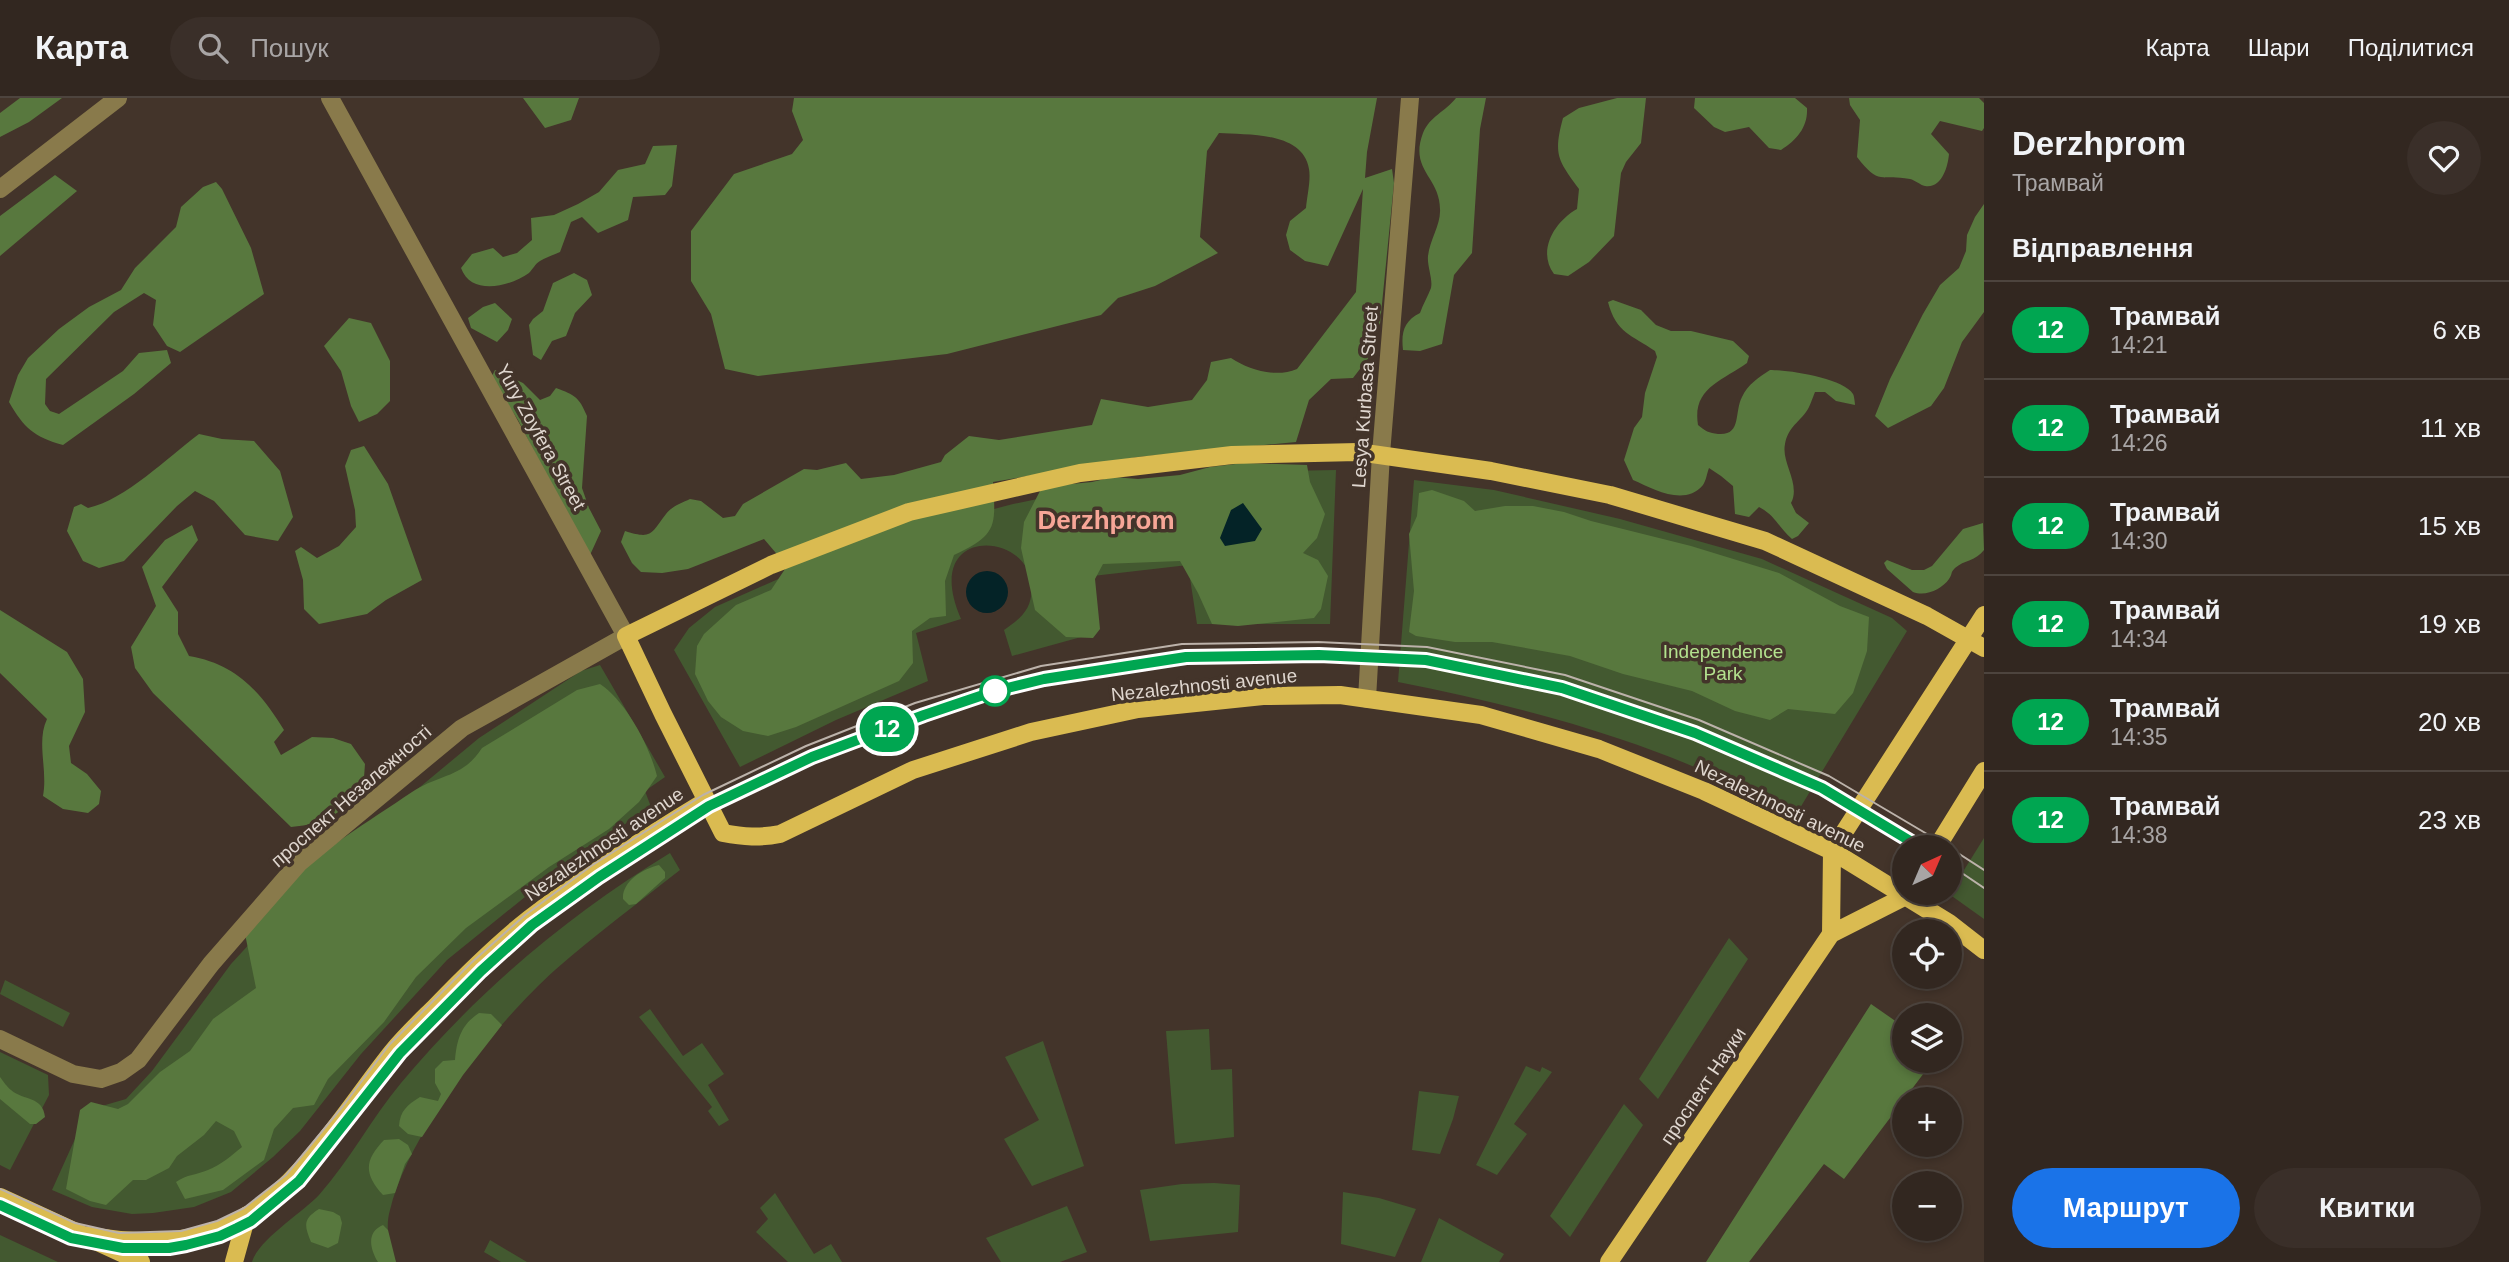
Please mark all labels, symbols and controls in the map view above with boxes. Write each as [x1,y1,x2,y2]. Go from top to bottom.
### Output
search box [170,17,660,80]
text: Карта [35,29,128,66]
icon: search [194,29,232,67]
text: Пошук [250,33,329,63]
text: Карта [2145,34,2210,61]
text: Шари [2248,34,2310,61]
text: Поділитися [2348,34,2474,61]
button: heart [2407,121,2481,195]
text: Derzhprom [2012,125,2186,162]
text: Трамвай [2012,170,2104,196]
text: Відправлення [2012,233,2193,263]
text: Трамвай [2110,301,2221,331]
street label: Lesya Kurbasa Street [1348,304,1382,489]
text: 6 хв [2433,315,2481,345]
text: 12 [2037,316,2064,343]
text: 14:21 [2110,332,2168,358]
street label: Yury Zoyfera Street [492,360,590,514]
text: Трамвай [2110,399,2221,429]
text: 11 хв [2420,413,2481,443]
text: 12 [2037,414,2064,441]
text: 14:26 [2110,430,2168,456]
text: Трамвай [2110,497,2221,527]
district label: Derzhprom [1037,505,1175,535]
text: 15 хв [2418,511,2481,541]
text: 12 [2037,512,2064,539]
text: 14:30 [2110,528,2168,554]
text: Трамвай [2110,595,2221,625]
text: 19 хв [2418,609,2481,639]
text: 12 [2037,610,2064,637]
text: 14:34 [2110,626,2168,652]
park label: Independence Park [1663,641,1783,684]
street label: Nezalezhnosti avenue [1110,665,1298,705]
unlabelled marker [980,676,1010,706]
text: Трамвай [2110,693,2221,723]
line badge: 12 [856,706,918,752]
text: 20 хв [2418,707,2481,737]
text: 12 [2037,708,2064,735]
text: 12 [874,715,900,742]
street label: проспект Незалежності [267,721,435,871]
text: 14:35 [2110,724,2168,750]
street label: Nezalezhnosti avenue [1691,756,1869,856]
street label: Nezalezhnosti avenue [521,783,687,905]
text: Трамвай [2110,791,2221,821]
text: 23 хв [2418,805,2481,835]
text: 12 [2037,806,2064,833]
text: 14:38 [2110,822,2168,848]
north arrow [1892,835,1962,905]
map controls [1892,835,1962,1241]
button: locate [1892,919,1962,989]
button: layers [1892,1003,1962,1073]
street label: проспект Науки [1656,1023,1750,1149]
button: + [1892,1087,1962,1157]
button: Маршрут [2012,1168,2240,1248]
button: Квитки [2254,1168,2481,1248]
button: − [1892,1171,1962,1241]

